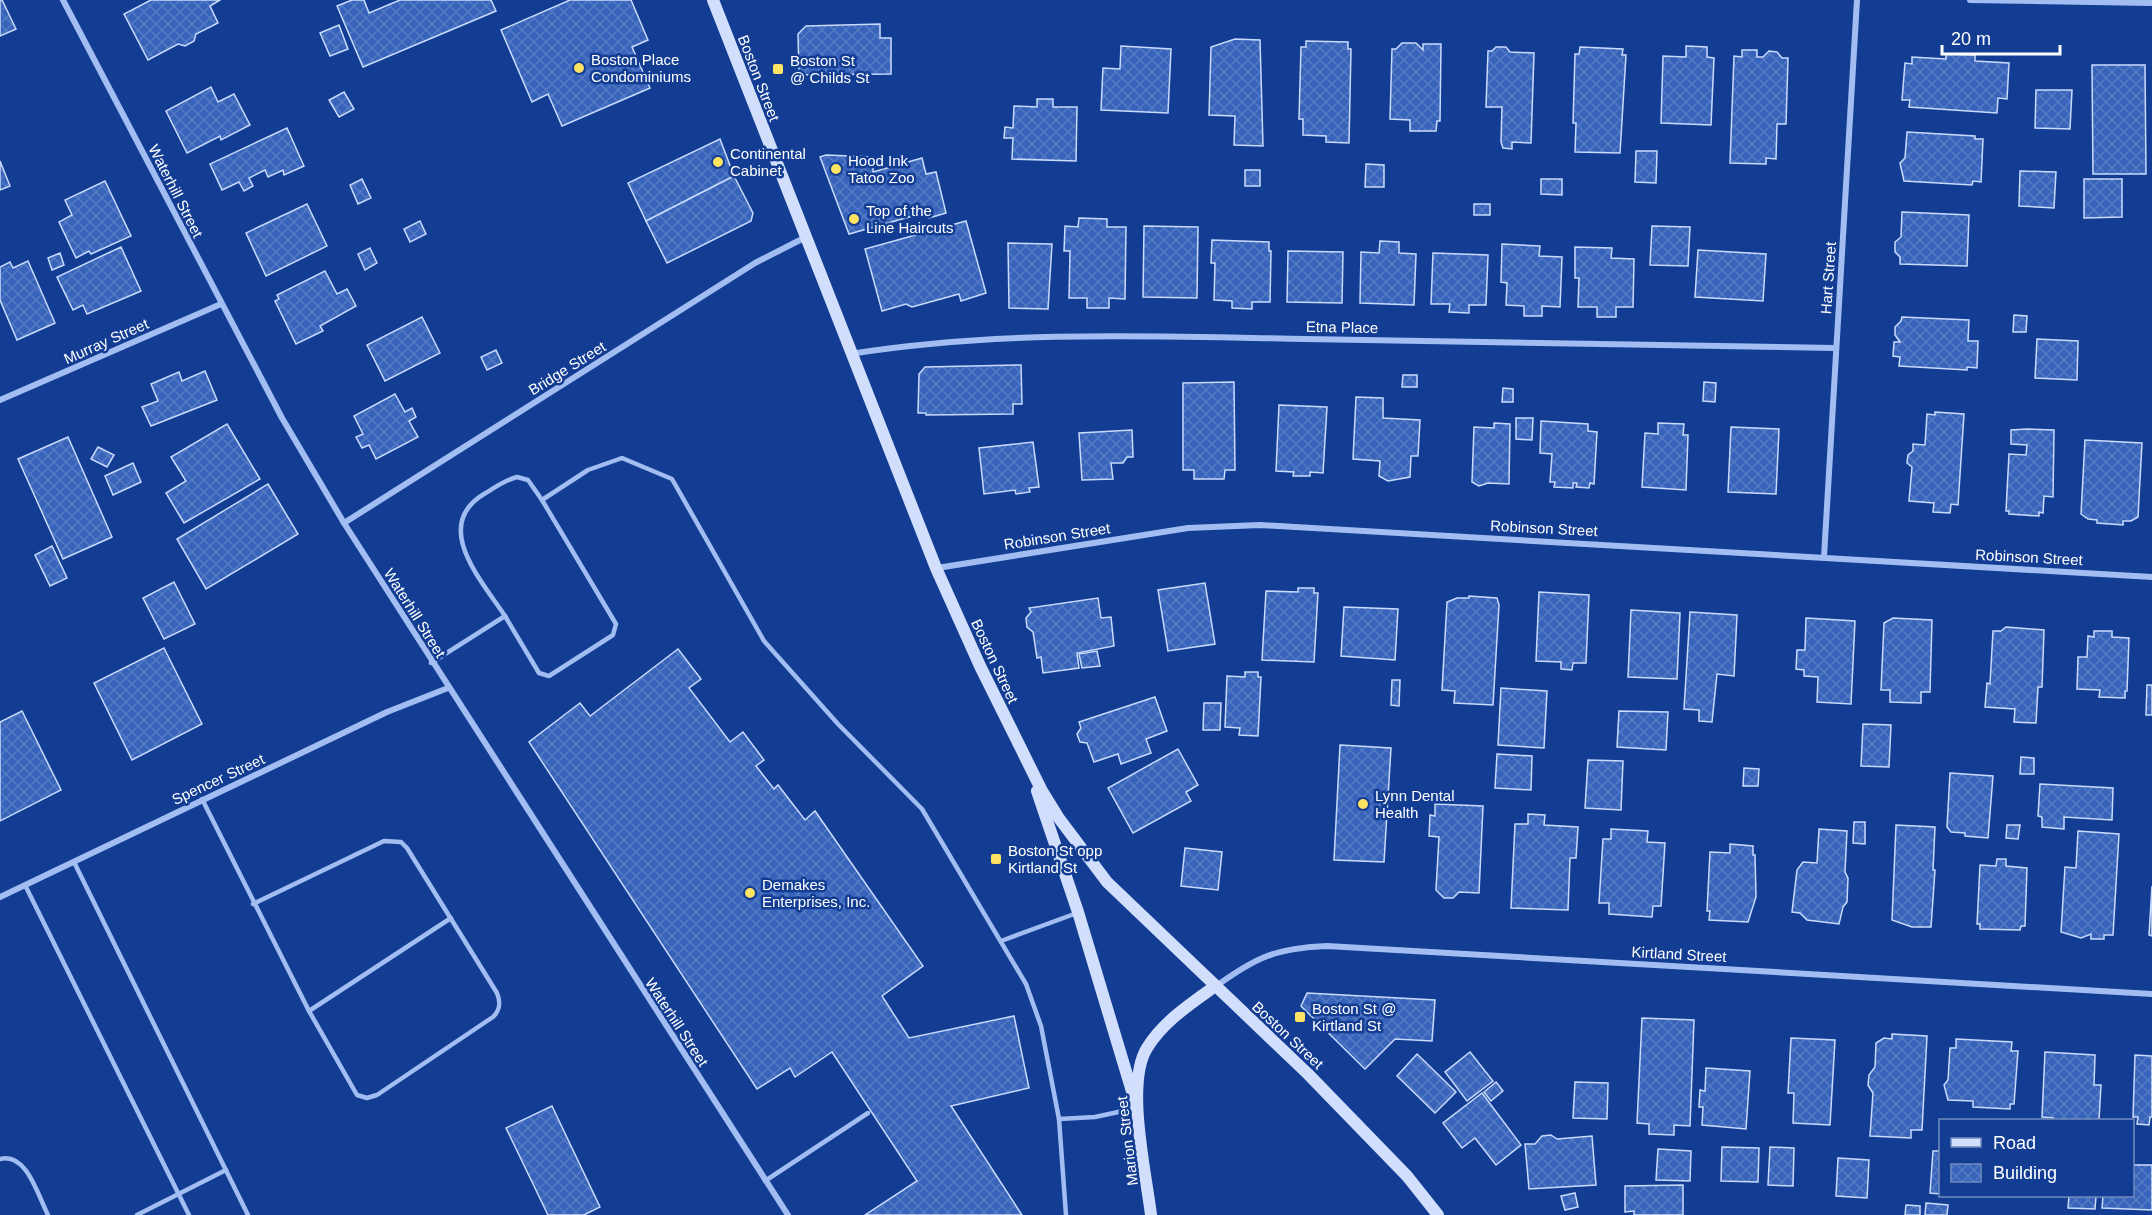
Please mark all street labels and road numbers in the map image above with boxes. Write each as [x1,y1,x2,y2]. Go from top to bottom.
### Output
street label: Boston Street [735,33,784,124]
street label: Waterhill Street [145,142,207,241]
street label: Hart Street [1817,240,1839,315]
street label: Murray Street [61,314,152,367]
street label: Etna Place [1306,318,1378,336]
street label: Bridge Street [525,337,609,398]
street label: Robinson Street [1490,517,1599,539]
street label: Robinson Street [1003,519,1112,553]
street label: Robinson Street [1975,546,2084,568]
street label: Waterhill Street [381,565,450,661]
street label: Boston Street [968,616,1022,707]
street label: Spencer Street [169,750,268,808]
street label: Kirtland Street [1631,943,1728,965]
street label: Waterhill Street [642,975,712,1070]
street label: Boston Street [1249,998,1328,1073]
street label: Marion Street [1113,1094,1141,1187]

